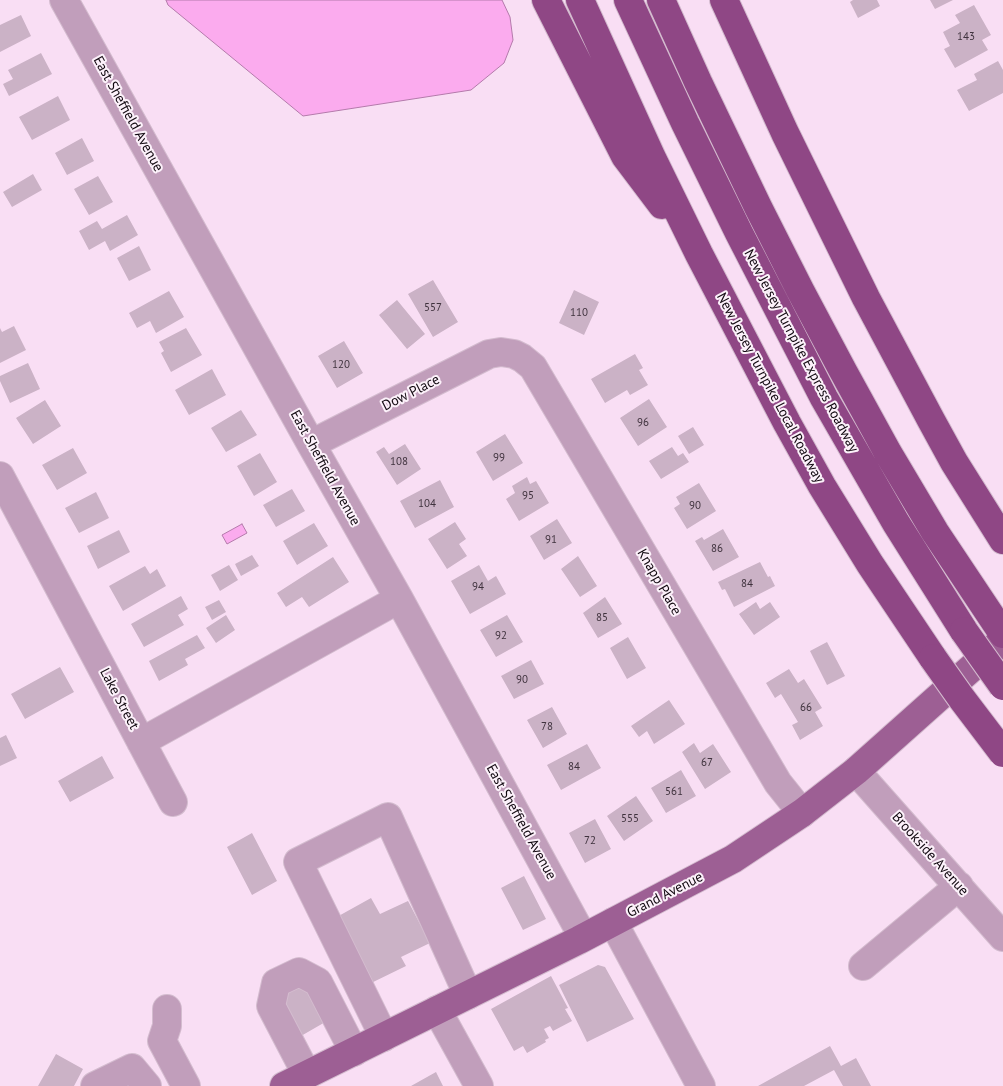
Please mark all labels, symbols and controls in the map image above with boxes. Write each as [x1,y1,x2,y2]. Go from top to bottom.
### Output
house number: 143 [957,30,975,44]
street label: East Sheffield Avenue [89,53,167,175]
street label: New Jersey Turnpike Express Roadway [740,247,862,455]
street label: New Jersey Turnpike Local Roadway [713,290,827,486]
house number: 557 [424,301,442,315]
house number: 110 [570,306,588,320]
house number: 120 [332,358,350,372]
street label: Dow Place [379,371,443,415]
street label: East Sheffield Avenue [286,407,364,529]
house number: 96 [637,416,649,430]
house number: 99 [493,451,505,465]
house number: 108 [390,455,408,469]
house number: 95 [522,489,534,503]
house number: 104 [418,497,436,511]
house number: 90 [689,499,701,513]
house number: 91 [545,533,557,547]
house number: 86 [711,542,723,556]
street label: Knapp Place [633,546,685,618]
house number: 84 [741,577,753,591]
house number: 94 [472,580,484,594]
house number: 85 [596,611,608,625]
house number: 92 [495,629,507,643]
street label: Lake Street [96,665,142,733]
house number: 90 [516,673,528,687]
house number: 66 [800,701,812,715]
house number: 78 [541,720,553,734]
house number: 67 [701,756,713,770]
house number: 84 [568,760,580,774]
street label: East Sheffield Avenue [482,761,560,883]
house number: 561 [665,785,683,799]
street label: Brookside Avenue [888,809,972,899]
house number: 555 [621,812,639,826]
house number: 72 [584,834,596,848]
street label: Grand Avenue [624,869,706,921]

